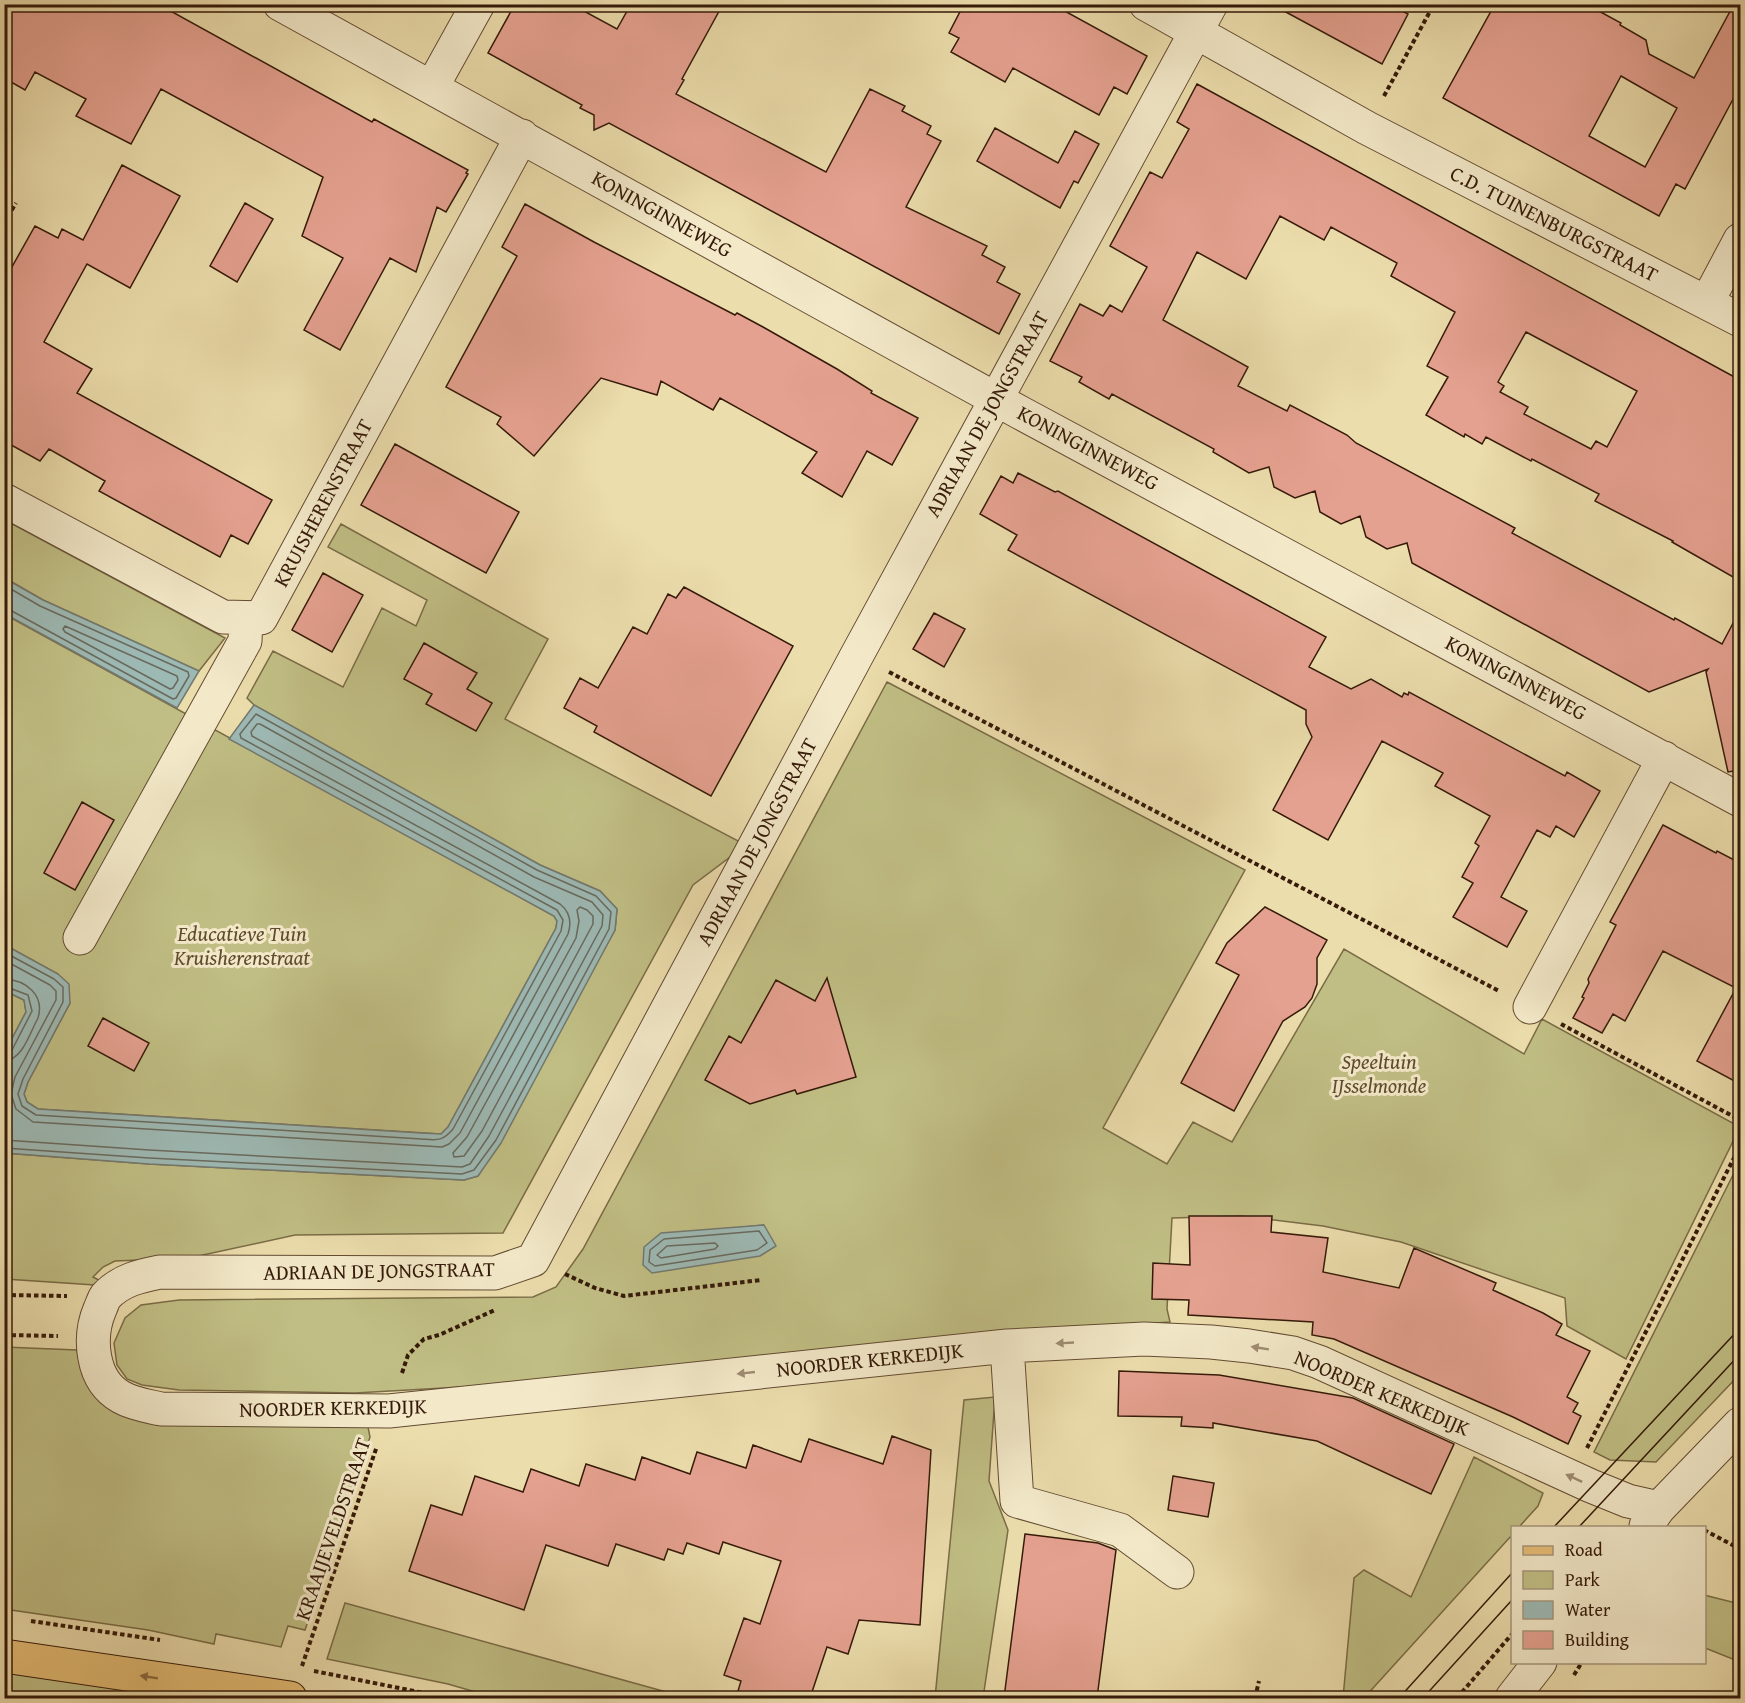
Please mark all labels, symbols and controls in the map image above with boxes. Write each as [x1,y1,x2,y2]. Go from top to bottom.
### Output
street label: C.D. TUINENBURGSTRAAT [1445,158,1664,290]
street label: KONINGINNEWEG [586,162,738,265]
street label: ADRIAAN DE JONGSTRAAT [917,305,1056,523]
street label: KONINGINNEWEG [1012,397,1165,498]
street label: KRUISHERENSTRAAT [265,413,380,592]
street label: KONINGINNEWEG [1440,627,1593,728]
street label: ADRIAAN DE JONGSTRAAT [688,732,825,951]
park label: Educatieve Tuin Kruisherenstraat [173,918,310,973]
park label: Speeltuin IJsselmonde [1332,1046,1426,1101]
street label: ADRIAAN DE JONGSTRAAT [263,1253,495,1288]
street label: NOORDER KERKEDIJK [775,1334,966,1385]
one-way arrow [1056,1339,1075,1348]
street label: NOORDER KERKEDIJK [1290,1342,1475,1444]
one-way arrow [1250,1343,1269,1352]
one-way arrow [736,1369,755,1378]
street label: NOORDER KERKEDIJK [239,1390,428,1425]
street label: KRAAIJEVELDSTRAAT [287,1433,378,1624]
one-way arrow [1566,1474,1583,1483]
legend [1511,1526,1706,1664]
text: Road [1565,1536,1603,1563]
text: Park [1565,1566,1601,1593]
text: Water [1565,1596,1611,1623]
text: Building [1565,1626,1629,1653]
one-way arrow [139,1673,158,1682]

